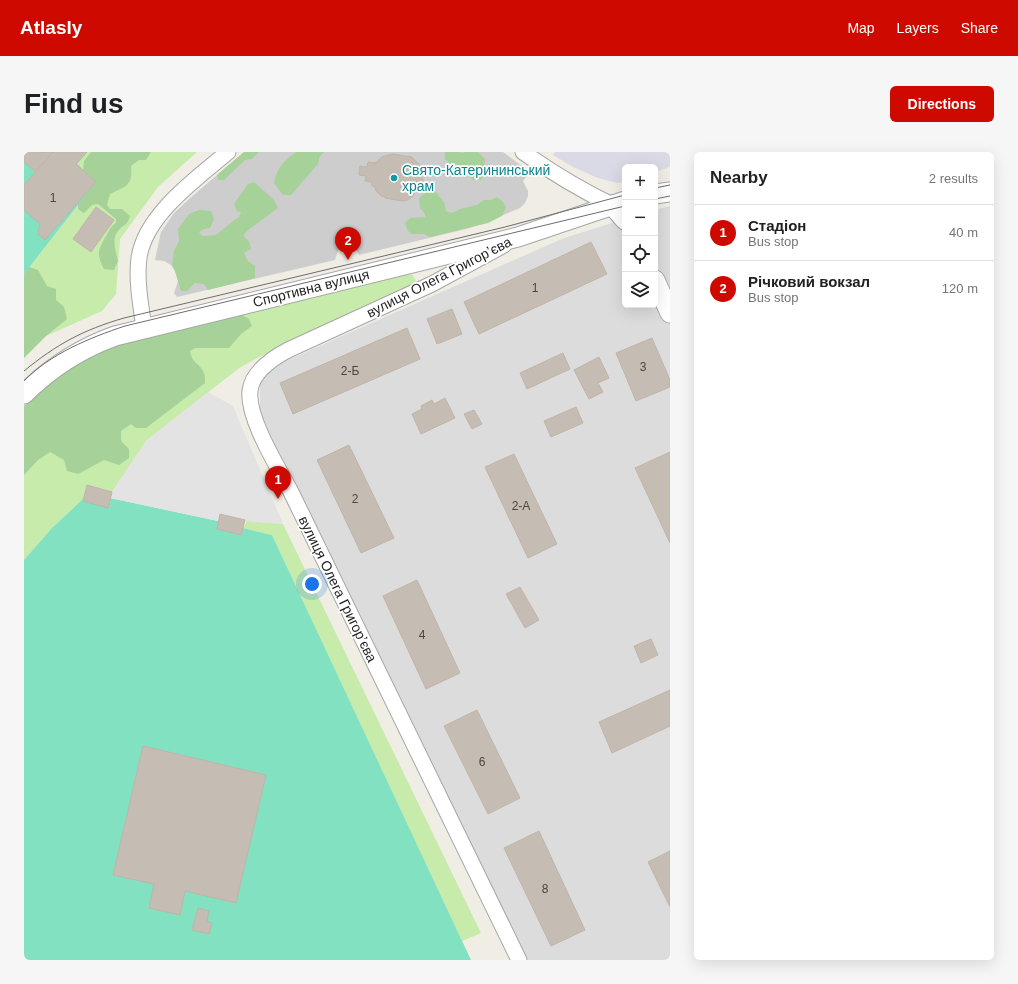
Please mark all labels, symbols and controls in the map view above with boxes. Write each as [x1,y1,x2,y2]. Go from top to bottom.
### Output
text: Atlasly [20,17,82,38]
text: Map [847,20,875,36]
text: Layers [897,20,939,36]
text: Share [961,20,998,36]
button: Directions [890,86,994,122]
text: Find us [24,88,124,119]
place label: Свято-Катерининський храм [402,162,550,194]
map controls [622,164,658,308]
button: + [622,164,658,200]
text: Nearby [710,168,768,187]
text: 2 results [929,171,978,186]
marker: Свято-Катерининський храм [389,173,399,183]
house number: 1 [50,191,57,205]
button: − [622,200,658,236]
text: Стадіон [748,217,806,234]
text: 1 [719,225,727,240]
text: 40 m [949,225,978,240]
pin: 2 [335,227,361,260]
street label: вулиця Олега Григорʼєва [364,233,514,321]
text: Bus stop [748,234,799,249]
button: locate [622,236,658,272]
street label: Спортивна вулиця [251,266,371,310]
button: layers [622,272,658,308]
text: Річковий вокзал [748,273,870,290]
house number: 1 [532,281,539,295]
text: 2 [719,281,727,296]
text: 120 m [942,281,978,296]
text: Bus stop [748,290,799,305]
house number: 3 [640,360,647,374]
house number: 2-Б [341,364,359,378]
pin: 1 [265,466,291,499]
house number: 2 [352,492,359,506]
house number: 2-А [512,499,530,513]
street label: вулиця Олега Григорʼєва [296,513,380,665]
your location [302,574,322,594]
house number: 4 [419,628,426,642]
house number: 6 [479,755,486,769]
house number: 8 [542,882,549,896]

